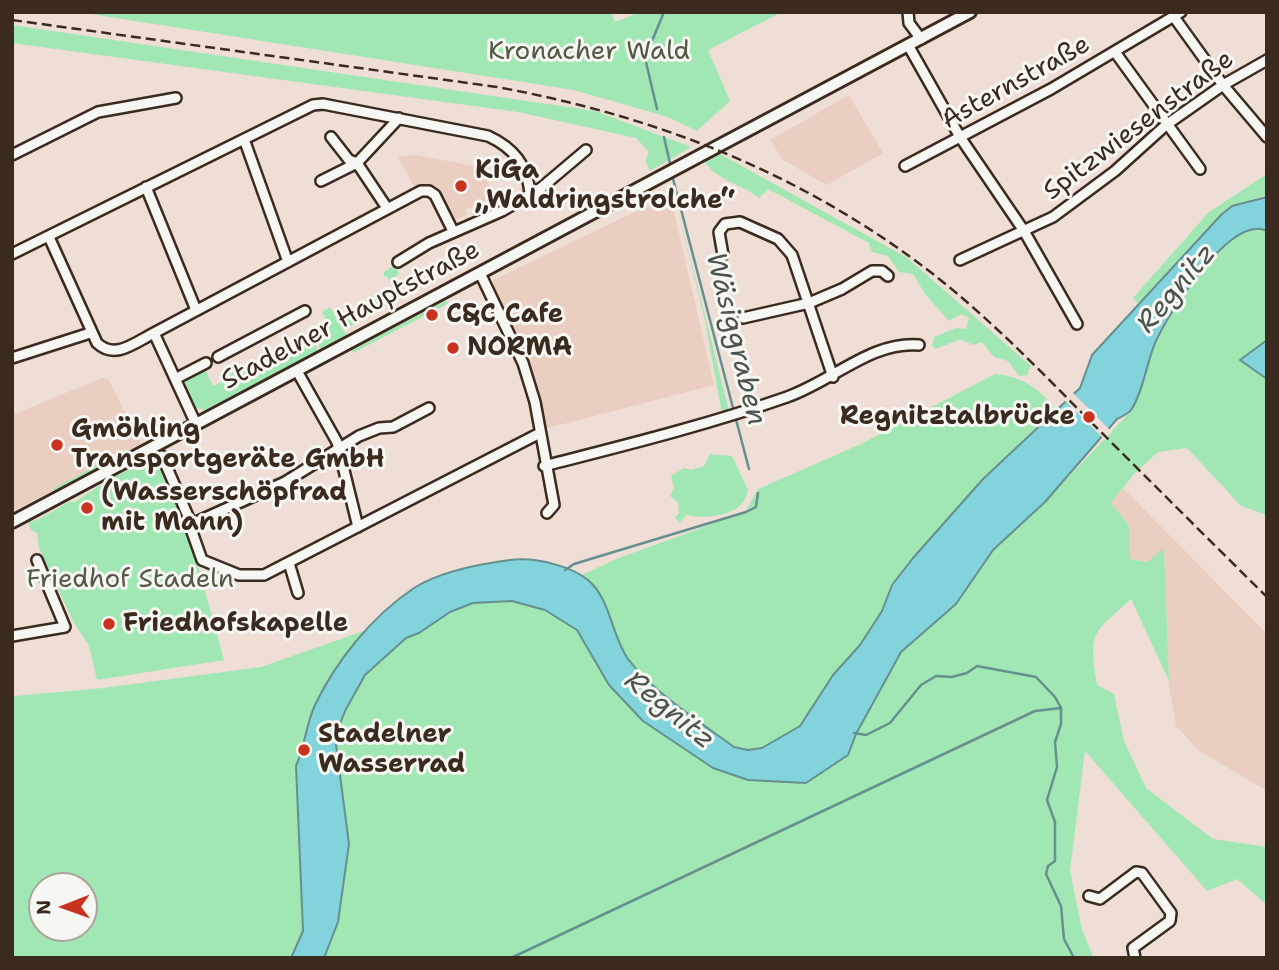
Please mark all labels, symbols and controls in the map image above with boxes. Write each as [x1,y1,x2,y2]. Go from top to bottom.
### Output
street label: Asternstraße [936,29,1096,137]
park label: Kronacher Wald [488,36,690,68]
street label: Spitzwiesenstraße [1038,44,1240,208]
place label: KiGa „Waldringstrolche“ [475,155,735,216]
marker: KiGa „Waldringstrolche“ [453,178,469,194]
street label: Stadelner Hauptstraße [217,235,485,397]
water label: Regnitz [1130,238,1224,340]
water label: Wäsiggraben [697,249,773,429]
place label: C&C Cafe [446,299,563,331]
marker: C&C Cafe [424,307,440,323]
place label: NORMA [467,332,572,364]
marker: NORMA [445,340,461,356]
place label: Regnitztalbrücke [840,401,1075,433]
marker: Regnitztalbrücke [1081,409,1097,425]
place label: Gmöhling Transportgeräte GmbH [71,414,385,476]
marker: Gmöhling Transportgeräte GmbH [49,437,65,453]
place label: (Wasserschöpfrad mit Mann) [101,477,347,538]
marker: (Wasserschöpfrad mit Mann) [79,500,95,516]
park label: Friedhof Stadeln [26,564,234,596]
place label: Friedhofskapelle [123,608,348,640]
marker: Friedhofskapelle [101,616,117,632]
water label: Regnitz [617,665,721,757]
place label: Stadelner Wasserrad [318,719,465,780]
marker: Stadelner Wasserrad [296,742,312,758]
north arrow [28,872,98,942]
text: N [31,900,56,915]

